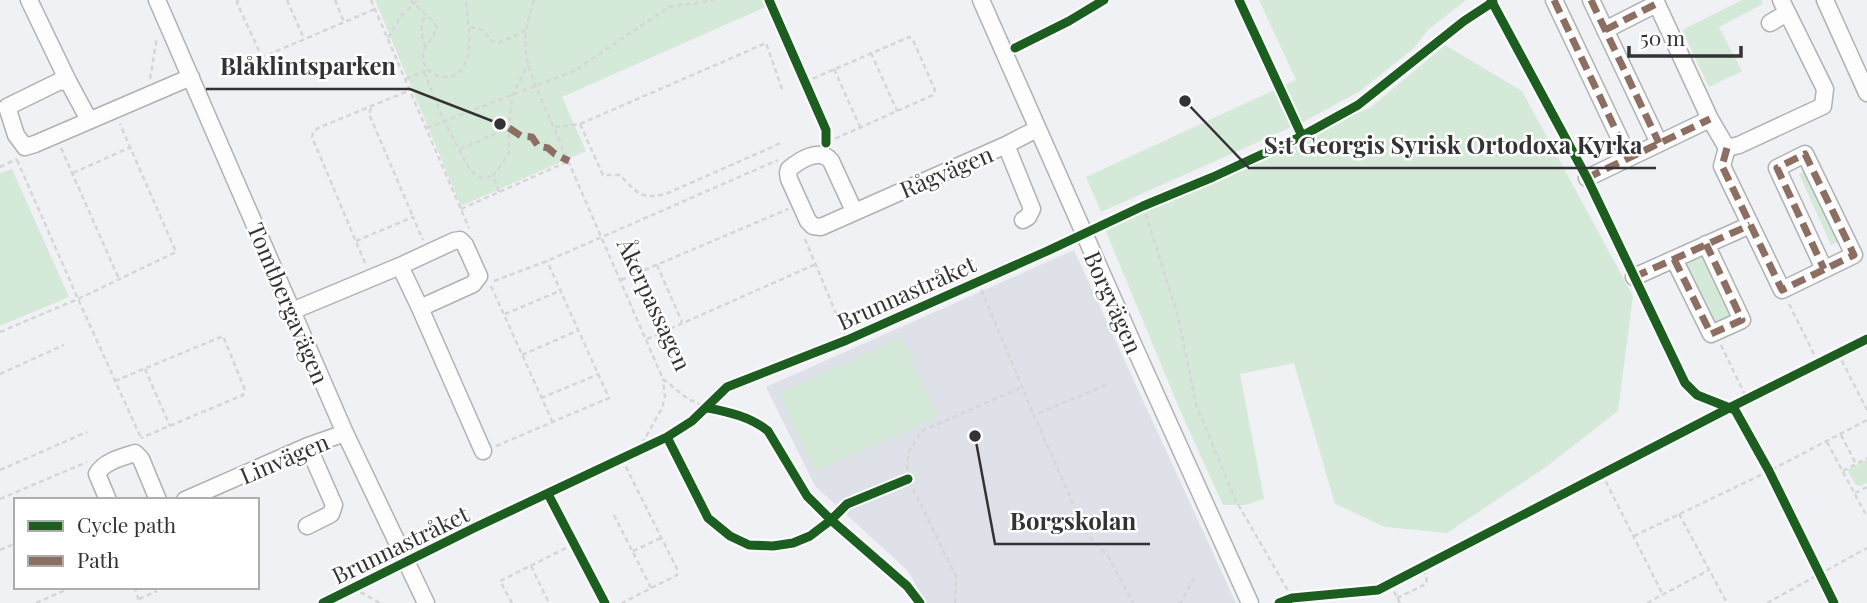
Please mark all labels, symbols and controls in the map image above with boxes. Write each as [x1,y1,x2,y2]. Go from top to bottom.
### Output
scale bar [1629,14,1741,58]
text: 50 m [1640,23,1686,51]
callout: Blåklintsparken [206,44,410,89]
text: Blåklintsparken [220,49,396,81]
callout: S:t Georgis Syrisk Ortodoxa Kyrka [1249,123,1656,168]
text: S:t Georgis Syrisk Ortodoxa Kyrka [1264,128,1643,160]
street label: Rågvägen [895,137,997,204]
street label: Tomtbergavägen [241,218,337,389]
street label: Åkerpassagen [610,232,699,375]
street label: Borgvägen [1078,246,1150,358]
street label: Brunnastråket [832,247,981,336]
street label: Linvägen [235,425,333,491]
street label: Brunnastråket [326,497,474,591]
legend [14,498,259,589]
callout: Borgskolan [995,499,1150,544]
text: Borgskolan [1010,504,1137,536]
text: Cycle path [77,510,177,538]
text: Path [77,545,120,573]

